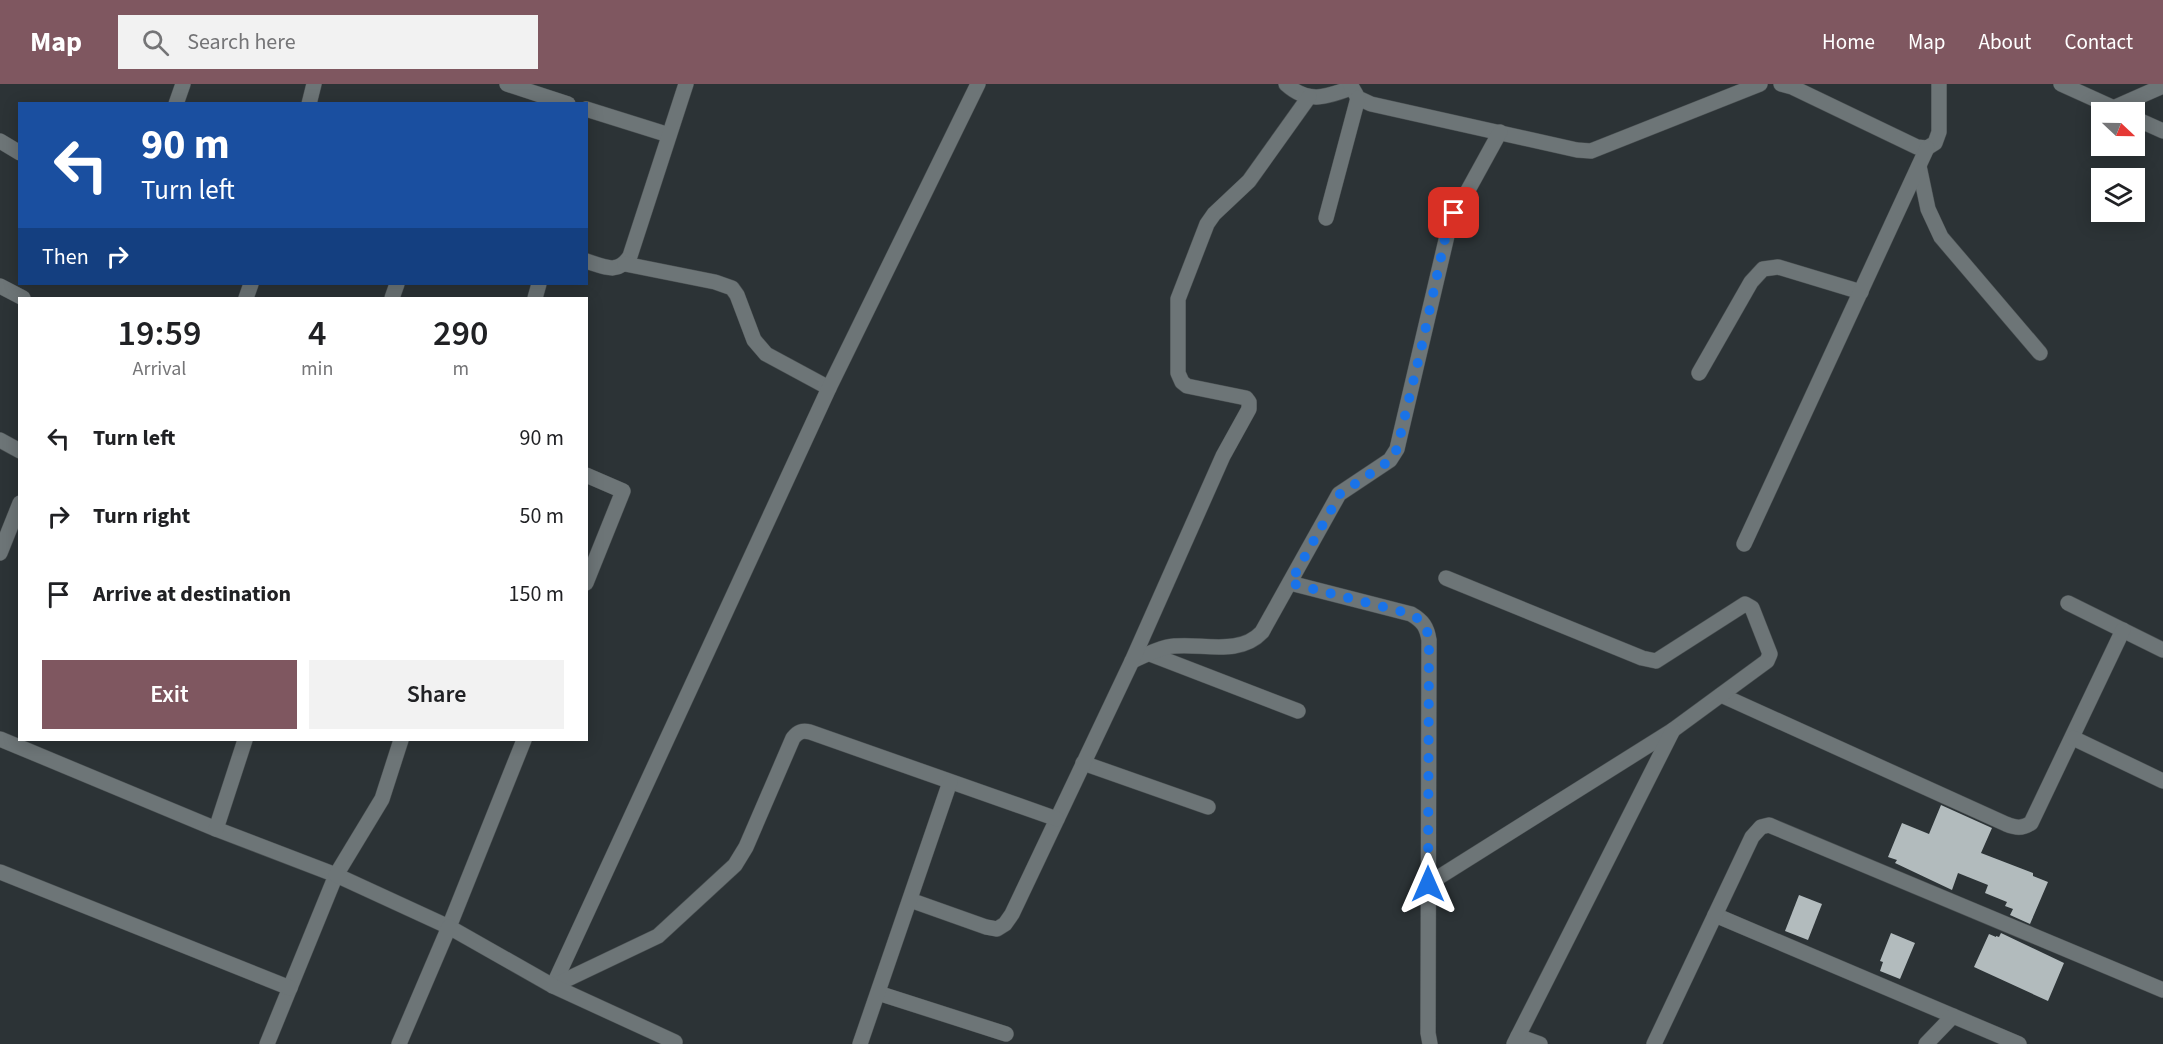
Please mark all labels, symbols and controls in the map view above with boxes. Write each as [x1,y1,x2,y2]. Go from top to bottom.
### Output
search box [118,15,538,69]
text: Map [30,22,82,62]
icon: search [139,26,172,59]
text: Search here [187,26,296,58]
text: Home [1822,27,1875,57]
text: Map [1908,27,1946,57]
text: About [1979,27,2031,57]
text: Contact [2064,27,2133,57]
north arrow [2091,102,2145,156]
map controls [2091,102,2145,222]
text: 90 m [141,115,230,175]
icon: left [42,126,120,204]
button: layers [2091,168,2145,222]
text: Turn left [141,171,235,210]
pin [1428,187,1479,238]
icon: arrive [1437,196,1470,229]
icon: right [101,240,134,273]
text: Then [42,241,89,273]
text: 19:59 [118,308,201,359]
text: 4 [308,308,326,359]
text: 290 [433,308,488,359]
text: Arrival [133,355,186,383]
text: min [301,355,333,383]
text: m [452,355,469,383]
icon: left [42,422,75,455]
text: Turn left [93,422,175,454]
text: 90 m [519,422,564,454]
icon: right [42,500,75,533]
text: Turn right [93,500,190,532]
text: 50 m [519,500,564,532]
icon: arrive [42,578,75,611]
text: Arrive at destination [93,578,291,610]
text: 150 m [509,578,564,610]
button: Exit [42,660,297,729]
button: Share [309,660,564,729]
position arrow [1396,852,1460,916]

